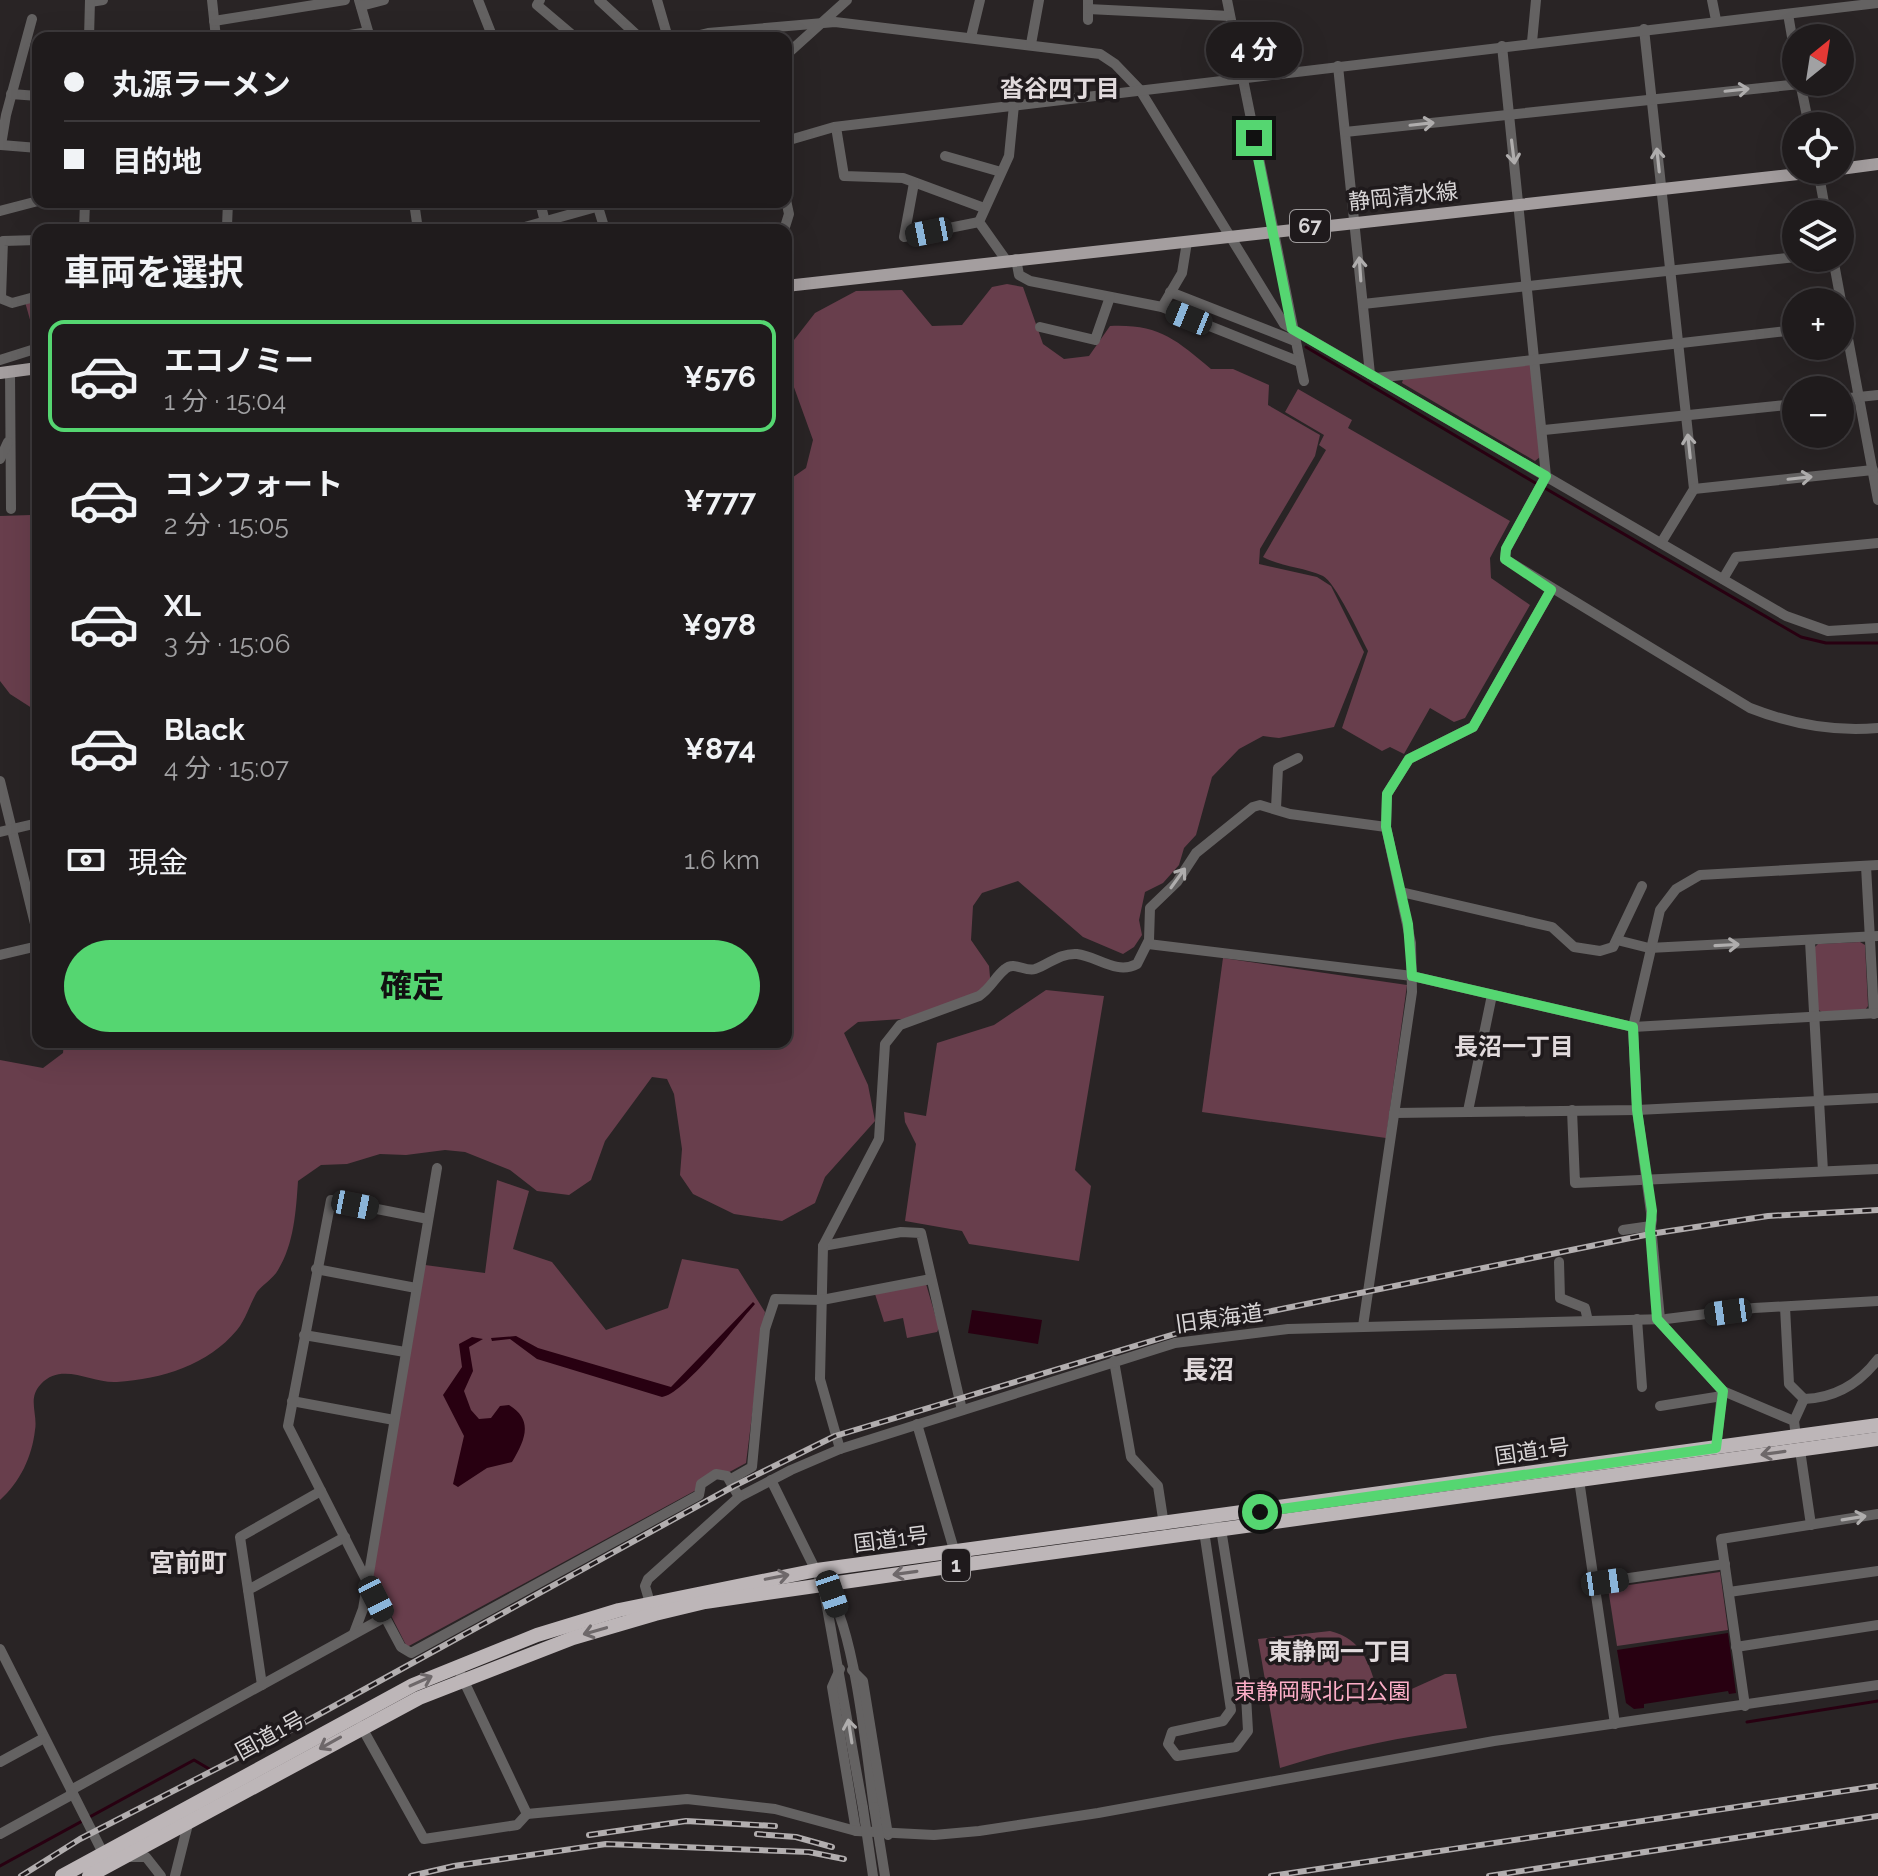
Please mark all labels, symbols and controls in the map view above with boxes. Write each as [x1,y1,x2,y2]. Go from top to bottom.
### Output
callout: 4 分 [1206,22,1302,78]
north arrow [1782,24,1854,96]
map controls [1782,24,1854,448]
text: 4 分 [1230,35,1278,65]
text: 丸源ラーメン [112,67,291,102]
district label: 沓谷四丁目 [1000,74,1120,103]
one-way arrow [1723,83,1750,98]
button: locate [1782,112,1854,184]
one-way arrow [1409,116,1435,131]
route end [1236,120,1272,156]
one-way arrow [1506,138,1521,164]
text: 目的地 [112,144,202,179]
one-way arrow [1650,147,1665,174]
street label: 静岡清水線 [1347,177,1459,215]
button: layers [1782,200,1854,272]
road number: 67 [1290,210,1330,242]
car [903,216,955,248]
text: 車両を選択 [64,251,244,293]
one-way arrow [1352,256,1367,283]
button: + [1782,288,1854,360]
car [1162,298,1216,338]
icon: car [68,340,140,412]
text: エコノミー [164,343,314,378]
text: ¥576 [683,359,756,394]
button: − [1782,376,1854,448]
text: 1 分 · 15:04 [164,386,286,416]
one-way arrow [1682,434,1697,460]
icon: car [68,464,140,536]
text: コンフォート [164,467,343,502]
one-way arrow [1786,470,1813,485]
text: ¥777 [684,483,756,518]
text: 2 分 · 15:05 [164,510,289,540]
icon: car [68,588,140,660]
text: XL [164,588,201,623]
text: ¥978 [682,607,756,642]
text: 3 分 · 15:06 [164,629,290,659]
icon: car [68,712,140,784]
text: Black [164,712,245,747]
text: ¥874 [684,731,756,766]
text: 4 分 · 15:07 [164,753,289,783]
icon: cash [64,838,108,882]
text: 現金 [128,845,188,880]
text: 1.6 km [684,845,760,875]
one-way arrow [1170,867,1186,889]
one-way arrow [1713,937,1740,952]
button: 確定 [64,940,760,1032]
district label: 長沼一丁目 [1454,1032,1574,1061]
car [329,1189,381,1221]
car [1703,1297,1753,1327]
street label: 旧東海道 [1174,1299,1264,1337]
district label: 長沼 [1182,1355,1234,1385]
street label: 国道1号 [1493,1433,1571,1469]
one-way arrow [1761,1446,1786,1461]
route start [1242,1494,1278,1530]
one-way arrow [1840,1509,1866,1524]
street label: 国道1号 [852,1522,930,1556]
district label: 宮前町 [149,1548,227,1578]
road number: 1 [942,1549,970,1581]
one-way arrow [893,1566,918,1581]
car [813,1567,851,1621]
car [1580,1567,1630,1597]
one-way arrow [764,1569,789,1584]
car [354,1572,398,1626]
one-way arrow [583,1624,609,1639]
district label: 東静岡一丁目 [1268,1637,1412,1666]
one-way arrow [408,1673,433,1688]
park label: 東静岡駅北口公園 [1234,1678,1410,1704]
street label: 国道1号 [231,1705,309,1765]
one-way arrow [842,1719,857,1744]
one-way arrow [319,1736,343,1752]

